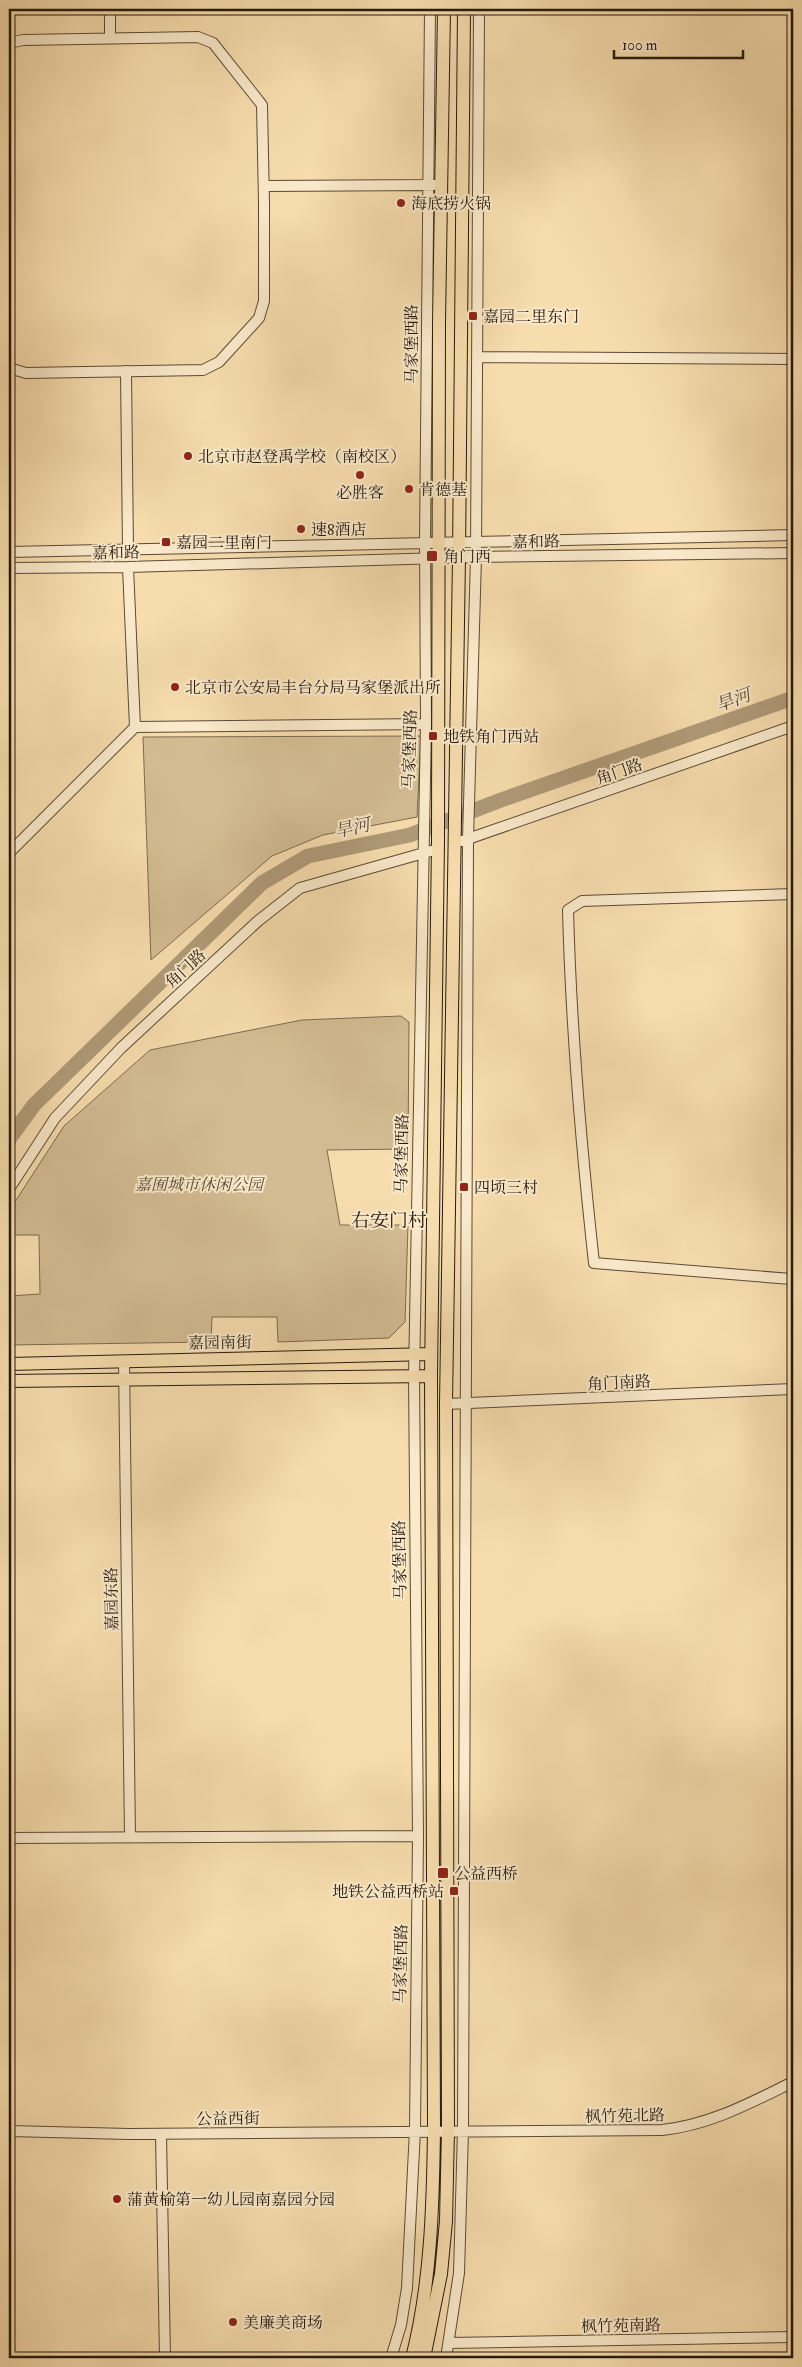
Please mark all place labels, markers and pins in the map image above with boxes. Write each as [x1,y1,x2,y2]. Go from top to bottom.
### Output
place label: 海底捞火锅 [411,194,491,214]
marker: 海底捞火锅 [395,197,407,209]
place label: 嘉园二里东门 [483,307,579,327]
marker: 嘉园二里东门 [467,310,479,322]
place label: 北京市赵登禹学校（南校区） [198,447,406,467]
marker: 北京市赵登禹学校（南校区） [182,450,194,462]
marker: 必胜客 [354,469,366,481]
place label: 肯德基 [419,480,467,500]
place label: 必胜客 [336,483,384,503]
marker: 肯德基 [403,483,415,495]
place label: 速8酒店 [311,520,367,540]
marker: 速8酒店 [295,523,307,535]
place label: 嘉园二里南门 [176,533,272,553]
marker: 嘉园二里南门 [160,536,172,548]
place label: 角门西 [443,547,491,567]
marker: 角门西 [425,549,439,563]
place label: 北京市公安局丰台分局马家堡派出所 [185,678,441,698]
marker: 北京市公安局丰台分局马家堡派出所 [169,681,181,693]
place label: 地铁角门西站 [443,727,539,747]
marker: 地铁角门西站 [427,730,439,742]
place label: 四顷三村 [474,1178,538,1198]
marker: 四顷三村 [458,1181,470,1193]
place label: 公益西桥 [454,1864,518,1884]
marker: 公益西桥 [436,1866,450,1880]
place label: 地铁公益西桥站 [332,1882,444,1902]
marker: 地铁公益西桥站 [448,1885,460,1897]
place label: 蒲黄榆第一幼儿园南嘉园分园 [127,2190,335,2210]
marker: 蒲黄榆第一幼儿园南嘉园分园 [111,2193,123,2205]
place label: 美廉美商场 [243,2313,323,2333]
marker: 美廉美商场 [227,2316,239,2328]

